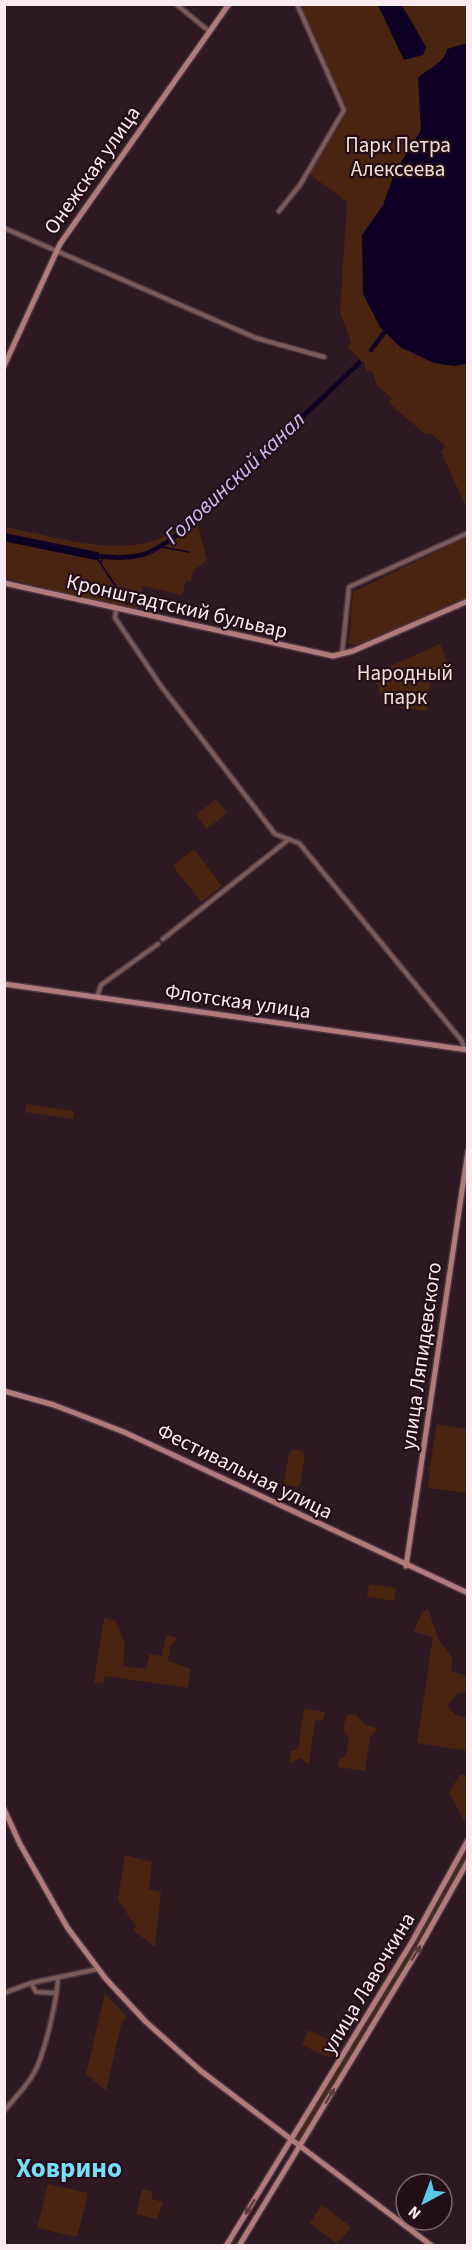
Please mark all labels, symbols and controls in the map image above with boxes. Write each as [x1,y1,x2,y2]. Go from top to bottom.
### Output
street label: Онежская улица [37,100,147,240]
park label: Парк Петра Алексеева [345,130,451,184]
water label: Головинский канал [157,404,313,552]
street label: Кронштадтский бульвар [64,566,290,646]
park label: Народный парк [357,658,453,712]
street label: Флотская улица [163,976,313,1026]
street label: улица Ляпидевского [393,1260,449,1452]
street label: Фестивальная улица [152,1415,338,1527]
street label: улица Лавочкина [314,1906,422,2060]
one-way arrow [411,1945,421,1962]
one-way arrow [325,2087,335,2104]
district label: Ховрино [16,2149,122,2188]
north arrow [394,2172,454,2232]
one-way arrow [244,2199,255,2215]
text: N [404,2201,426,2224]

